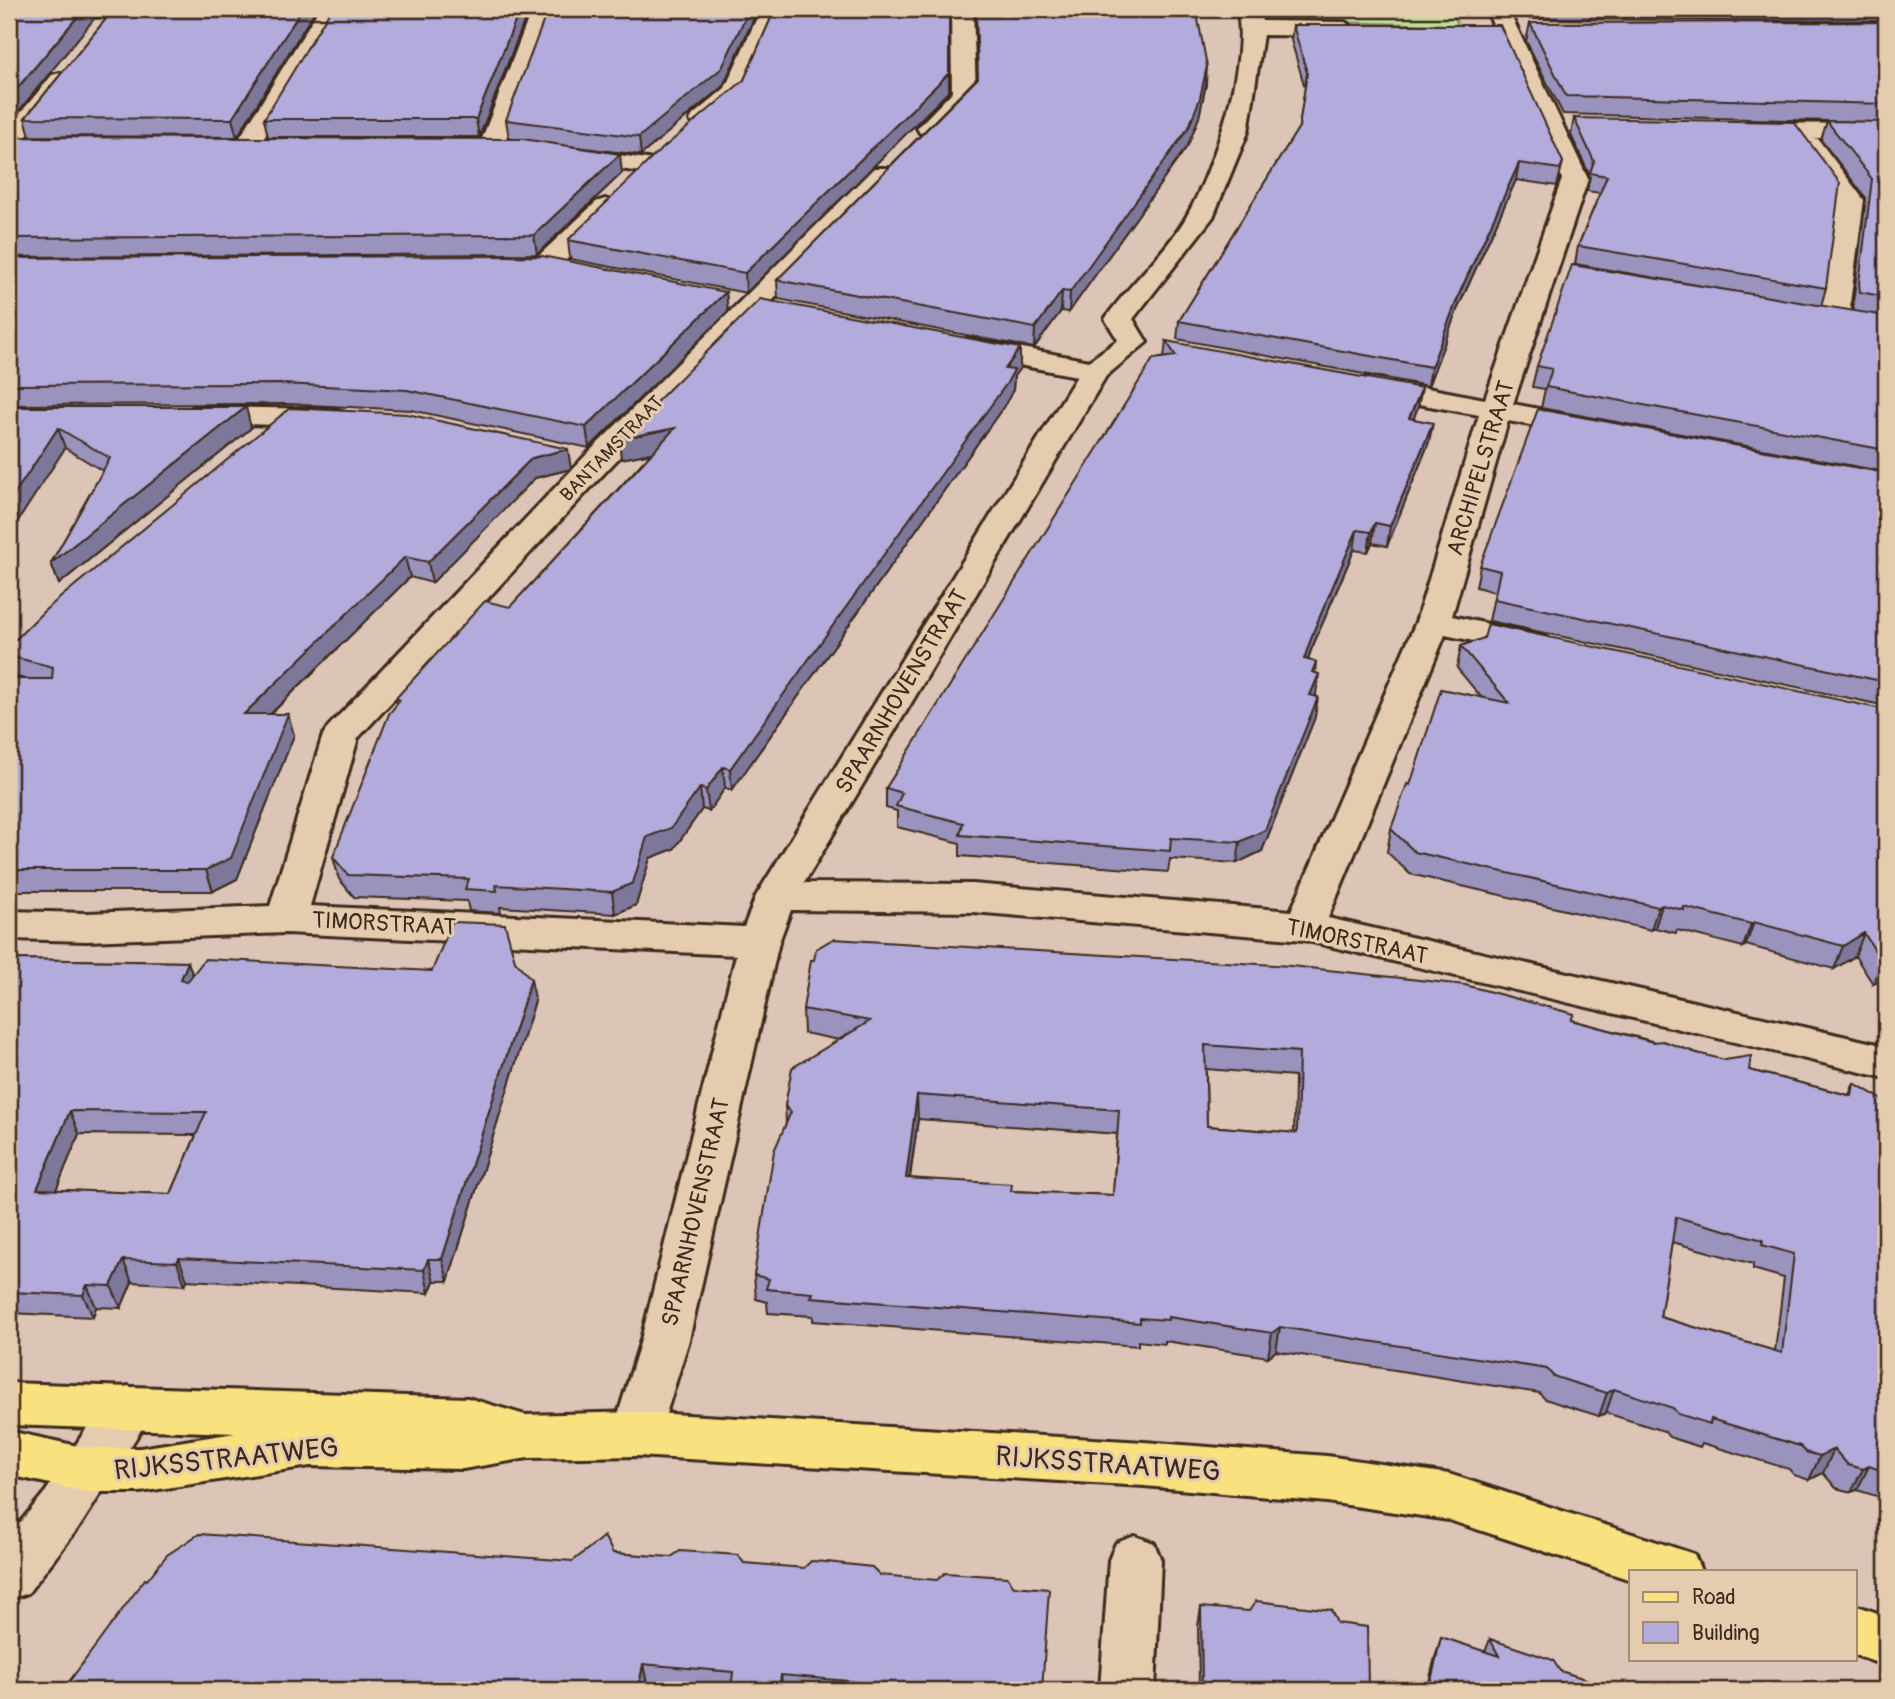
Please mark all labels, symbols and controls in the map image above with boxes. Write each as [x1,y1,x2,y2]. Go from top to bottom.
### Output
street label: ARCHIPELSTRAAT [1440,377,1521,559]
street label: BANTAMSTRAAT [555,391,668,507]
street label: SPAARNHOVENSTRAAT [829,584,974,799]
street label: TIMORSTRAAT [311,905,457,942]
street label: TIMORSTRAAT [1283,912,1431,971]
street label: SPAARNHOVENSTRAAT [655,1095,736,1329]
street label: RIJKSSTRAATWEG [112,1430,340,1489]
street label: RIJKSSTRAATWEG [994,1439,1222,1490]
legend [1629,1570,1856,1660]
text: Road [1692,1584,1736,1611]
text: Building [1692,1620,1759,1647]

